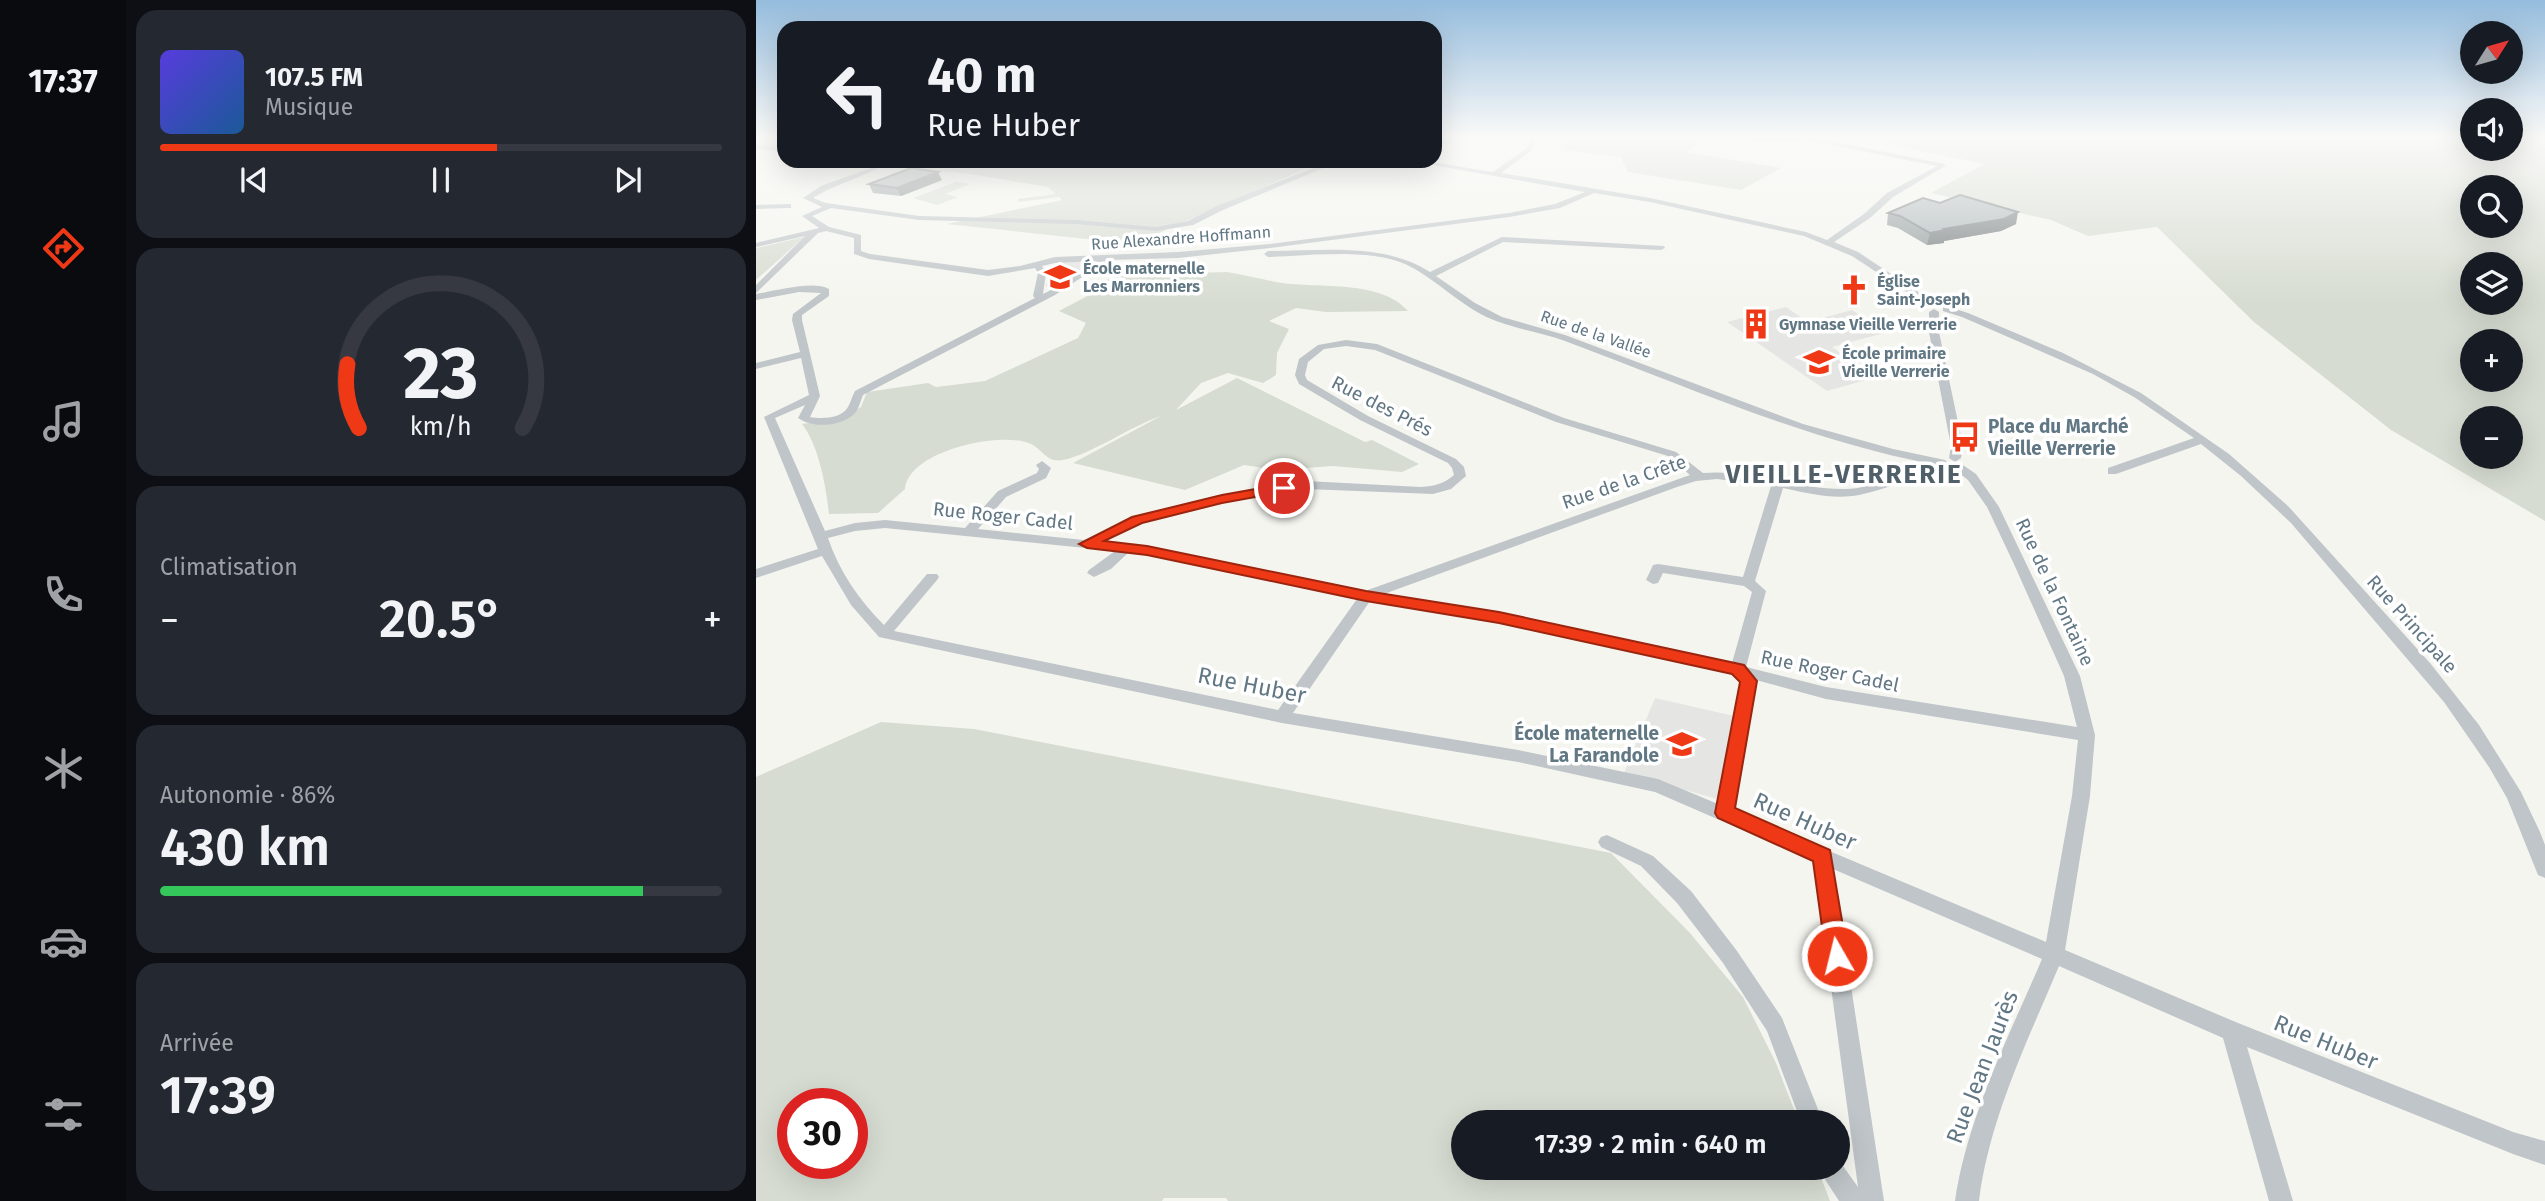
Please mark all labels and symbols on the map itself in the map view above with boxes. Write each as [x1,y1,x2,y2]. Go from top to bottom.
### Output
north arrow [2460,21,2524,84]
street label: Rue Alexandre Hoffmann [1090,222,1272,254]
place label: École maternelle Les Marronniers [1083,258,1205,296]
school or university icon: École maternelle Les Marronniers [1043,260,1077,294]
place label: Église Saint-Joseph [1877,271,1970,309]
church icon: Église Saint-Joseph [1837,273,1871,307]
street label: Rue de la Vallée [1538,306,1654,362]
building icon: Gymnase Vieille Verrerie [1739,307,1773,341]
place label: Gymnase Vieille Verrerie [1779,315,1957,334]
place label: École primaire Vieille Verrerie [1841,343,1950,381]
school or university icon: École primaire Vieille Verrerie [1802,345,1836,379]
street label: Rue des Prés [1328,371,1436,441]
place label: Place du Marché Vieille Verrerie [1987,415,2129,460]
bus stop icon: Place du Marché Vieille Verrerie [1948,420,1982,454]
street label: Rue de la Crête [1559,450,1689,514]
pin [1254,458,1314,518]
district label: VIEILLE-VERRERIE [1724,459,1963,490]
street label: Rue Roger Cadel [932,497,1075,535]
street label: Rue de la Fontaine [2011,514,2099,670]
street label: Rue Principale [2362,570,2462,678]
street label: Rue Roger Cadel [1759,645,1902,697]
street label: Rue Huber [1195,661,1309,709]
place label: École maternelle La Farandole [1514,720,1659,767]
school or university icon: École maternelle La Farandole [1665,727,1699,761]
street label: Rue Huber [1749,786,1861,856]
position arrow [1800,919,1874,993]
street label: Rue Jean Jaurès [1940,986,2024,1148]
street label: Rue Huber [2270,1008,2382,1076]
speed limit sign: 30 [777,1088,868,1179]

